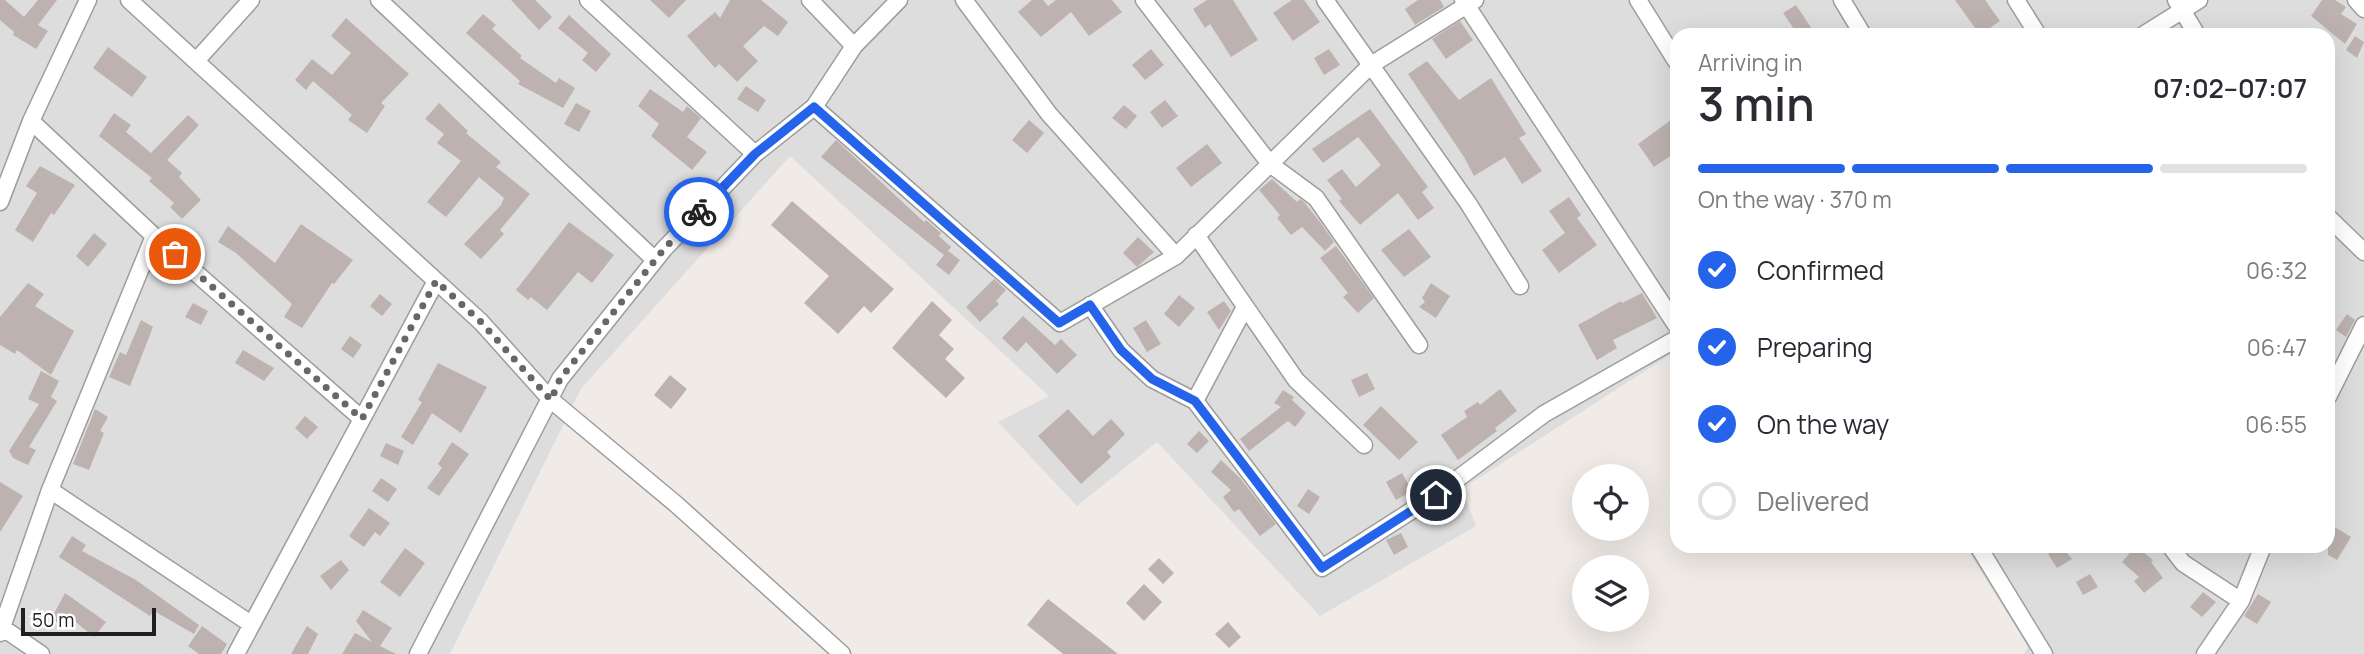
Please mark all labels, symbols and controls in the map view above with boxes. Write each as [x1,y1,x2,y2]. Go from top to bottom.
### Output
text: Arriving in [1698,46,1803,78]
text: 07:02–07:07 [2153,70,2307,106]
text: 3 min [1698,72,1815,135]
courier [664,177,734,247]
text: On the way · 370 m [1698,183,1892,215]
icon: bike [680,193,718,231]
pin [145,224,205,284]
icon: bag [156,235,194,273]
icon: check [1698,251,1736,289]
text: Confirmed [1757,252,1884,288]
text: 06:32 [2246,254,2307,286]
icon: check [1698,328,1736,366]
text: Preparing [1757,329,1873,365]
text: 06:47 [2247,331,2307,363]
icon: check [1698,405,1736,443]
text: On the way [1757,406,1889,442]
text: 06:55 [2245,408,2307,440]
map controls [1572,464,1649,632]
button: locate [1572,464,1649,541]
pin [1406,465,1466,525]
icon: home [1417,476,1455,514]
text: Delivered [1757,483,1869,519]
button: layers [1572,555,1649,632]
scale bar [21,605,156,637]
text: 50 m [32,607,74,633]

